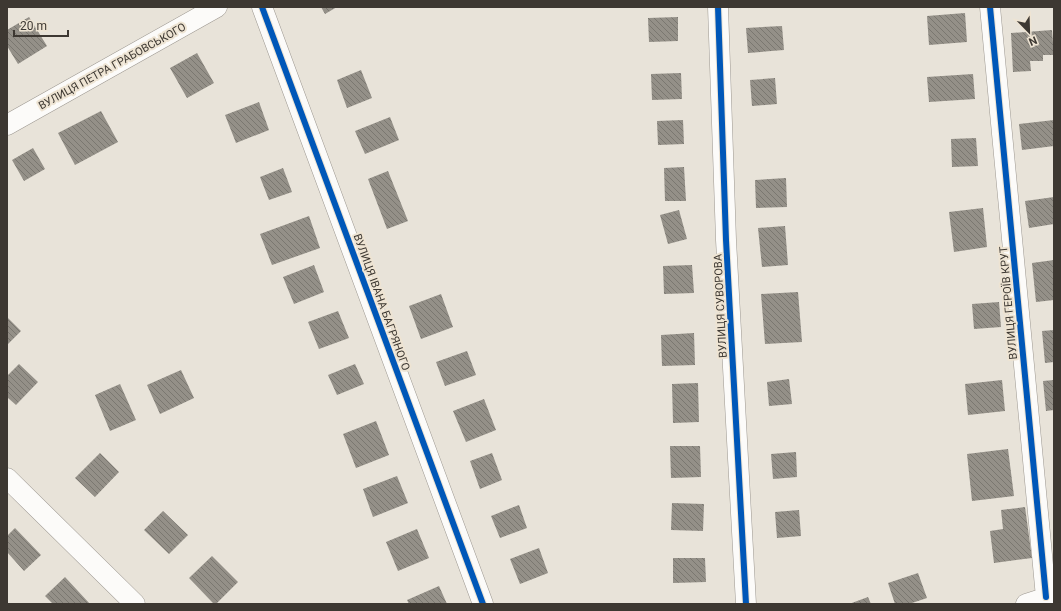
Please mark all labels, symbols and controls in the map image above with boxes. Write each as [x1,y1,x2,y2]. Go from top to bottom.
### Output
scale bar [14,12,68,38]
north arrow [1009,12,1049,52]
text: 20 m [20,19,47,33]
street label: ВУЛИЦЯ ПЕТРА ГРАБОВСЬКОГО [36,20,188,112]
text: N [1026,33,1039,48]
street label: ВУЛИЦЯ ІВАНА БАГРЯНОГО [351,232,412,372]
street label: ВУЛИЦЯ ГЕРОЇВ КРУТ [997,245,1020,360]
street label: ВУЛИЦЯ СУВОРОВА [711,253,730,358]

